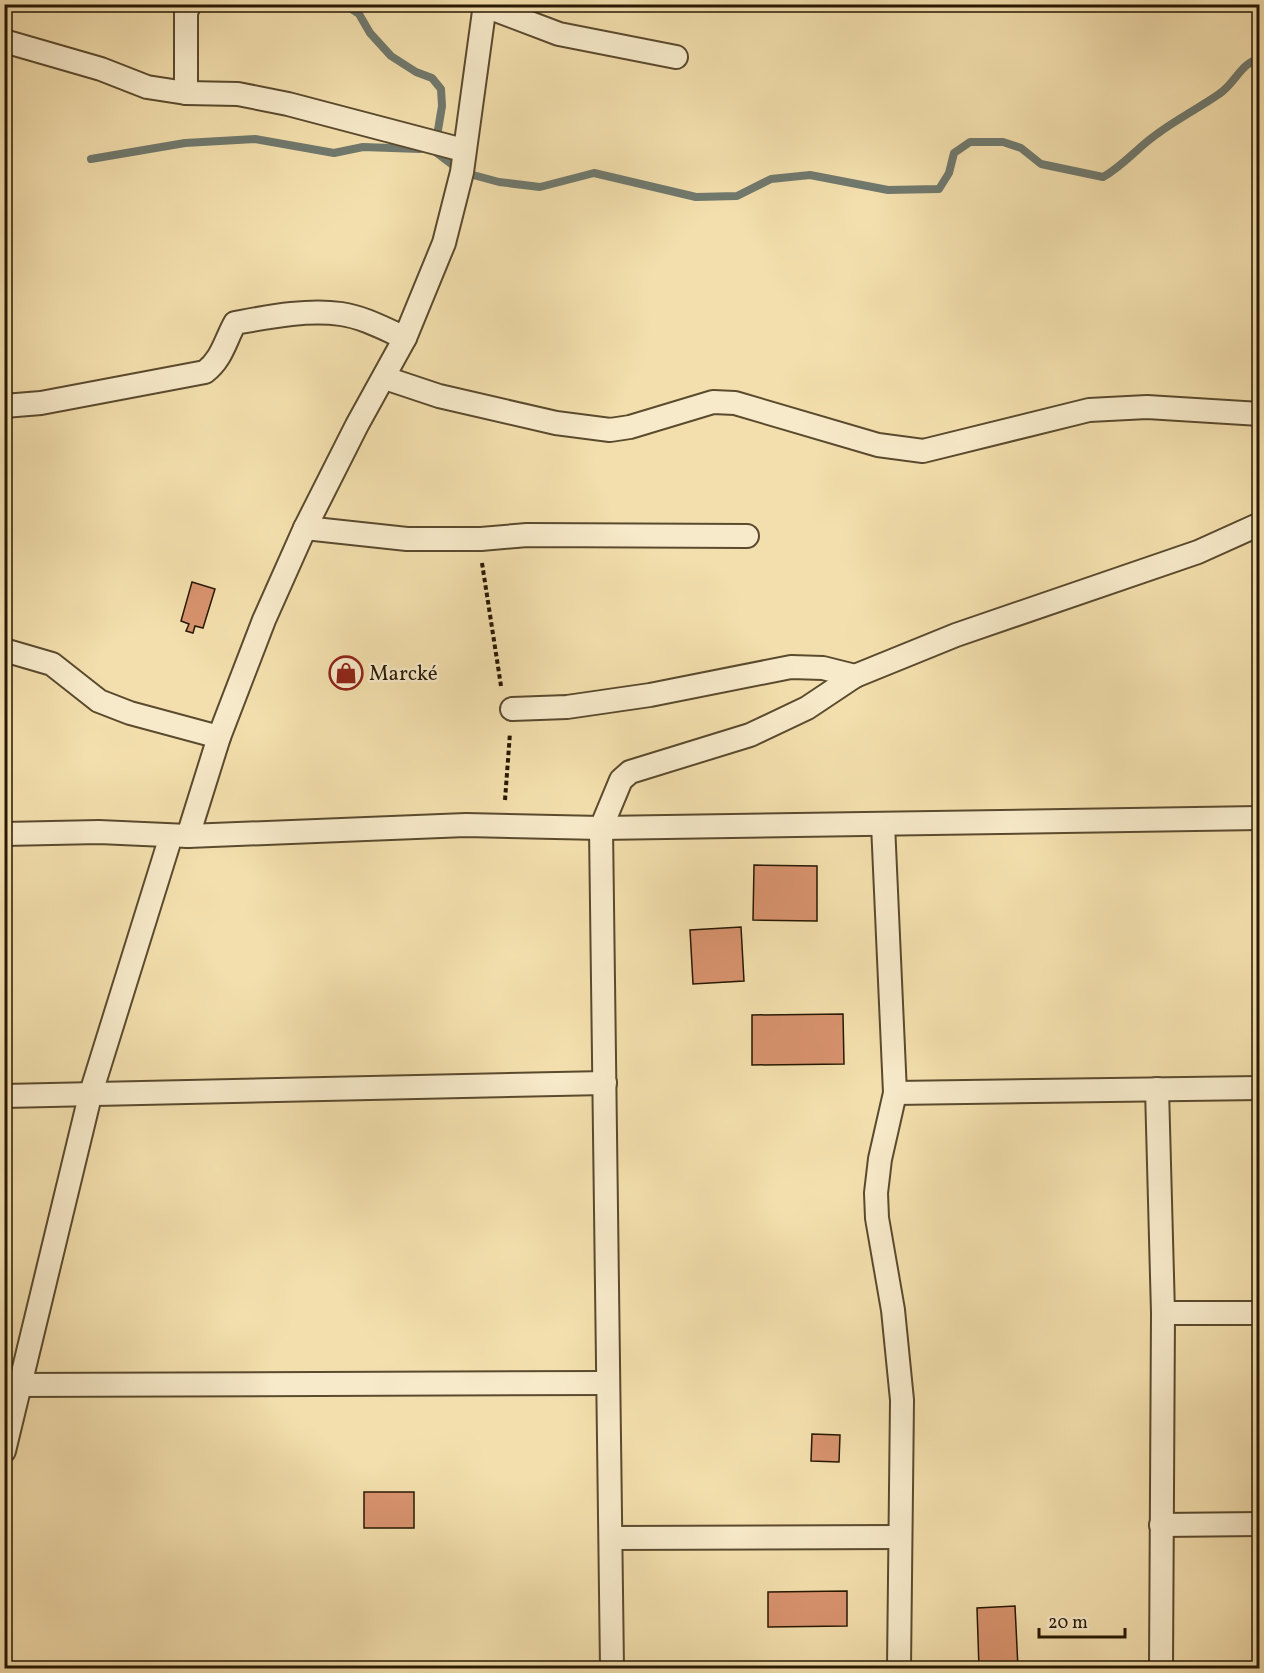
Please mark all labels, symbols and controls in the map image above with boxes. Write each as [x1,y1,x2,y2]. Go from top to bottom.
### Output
shop icon: Marcké [328,655,364,691]
place label: Marcké [369,660,438,689]
scale bar [1039,1601,1124,1639]
text: 20 m [1048,1611,1088,1636]

